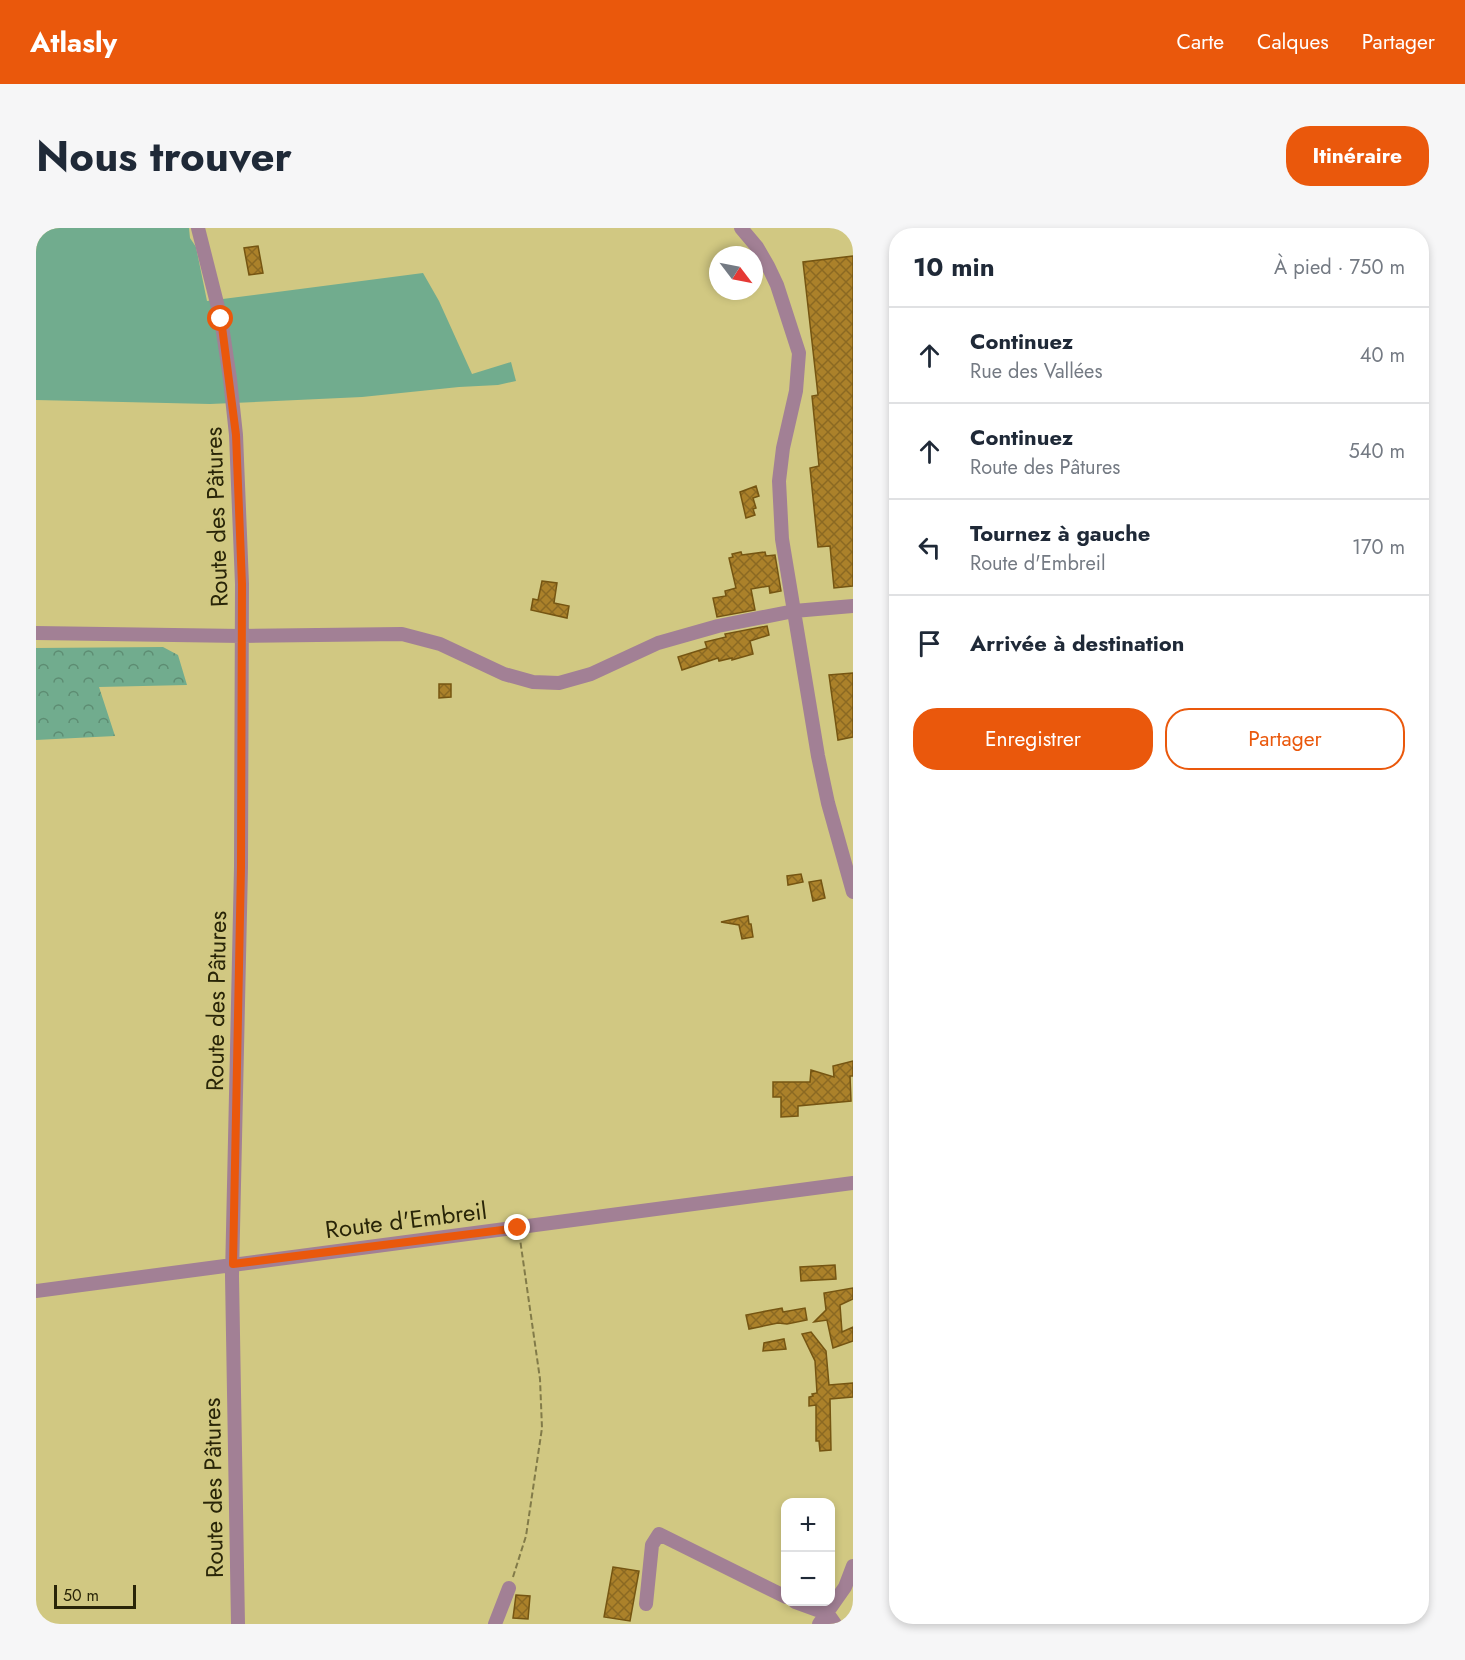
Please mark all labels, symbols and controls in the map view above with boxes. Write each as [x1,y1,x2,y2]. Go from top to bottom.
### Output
text: Atlasly [30,22,117,63]
text: Carte [1177,27,1224,57]
text: Calques [1257,27,1329,57]
text: Partager [1362,27,1435,57]
text: Nous trouver [36,126,292,187]
button: Itinéraire [1286,126,1429,186]
north arrow [709,246,763,300]
text: 10 min [913,248,995,286]
text: À pied · 750 m [1274,253,1405,282]
route start [207,305,233,331]
text: Continuez [970,325,1073,357]
icon: ahead [913,339,946,372]
text: 40 m [1360,341,1405,370]
text: Rue des Vallées [970,357,1102,386]
text: Continuez [970,421,1073,453]
street label: Route des Pâtures [195,426,237,608]
icon: ahead [913,435,946,468]
text: 540 m [1348,437,1405,466]
text: Route des Pâtures [970,453,1120,482]
text: Tournez à gauche [970,517,1150,549]
icon: left [913,531,946,564]
text: 170 m [1352,533,1405,562]
text: Route d'Embreil [970,549,1105,578]
icon: arrive [913,627,946,660]
text: Arrivée à destination [970,627,1184,659]
button: Enregistrer [913,708,1153,770]
button: Partager [1165,708,1405,770]
street label: Route des Pâtures [197,910,235,1092]
street label: Route d'Embreil [323,1193,489,1247]
route end [504,1214,530,1240]
street label: Route des Pâtures [194,1397,232,1579]
map controls [781,1498,835,1606]
button: + [781,1498,835,1552]
button: − [781,1552,835,1606]
scale bar [54,1582,136,1610]
text: 50 m [63,1584,99,1607]

